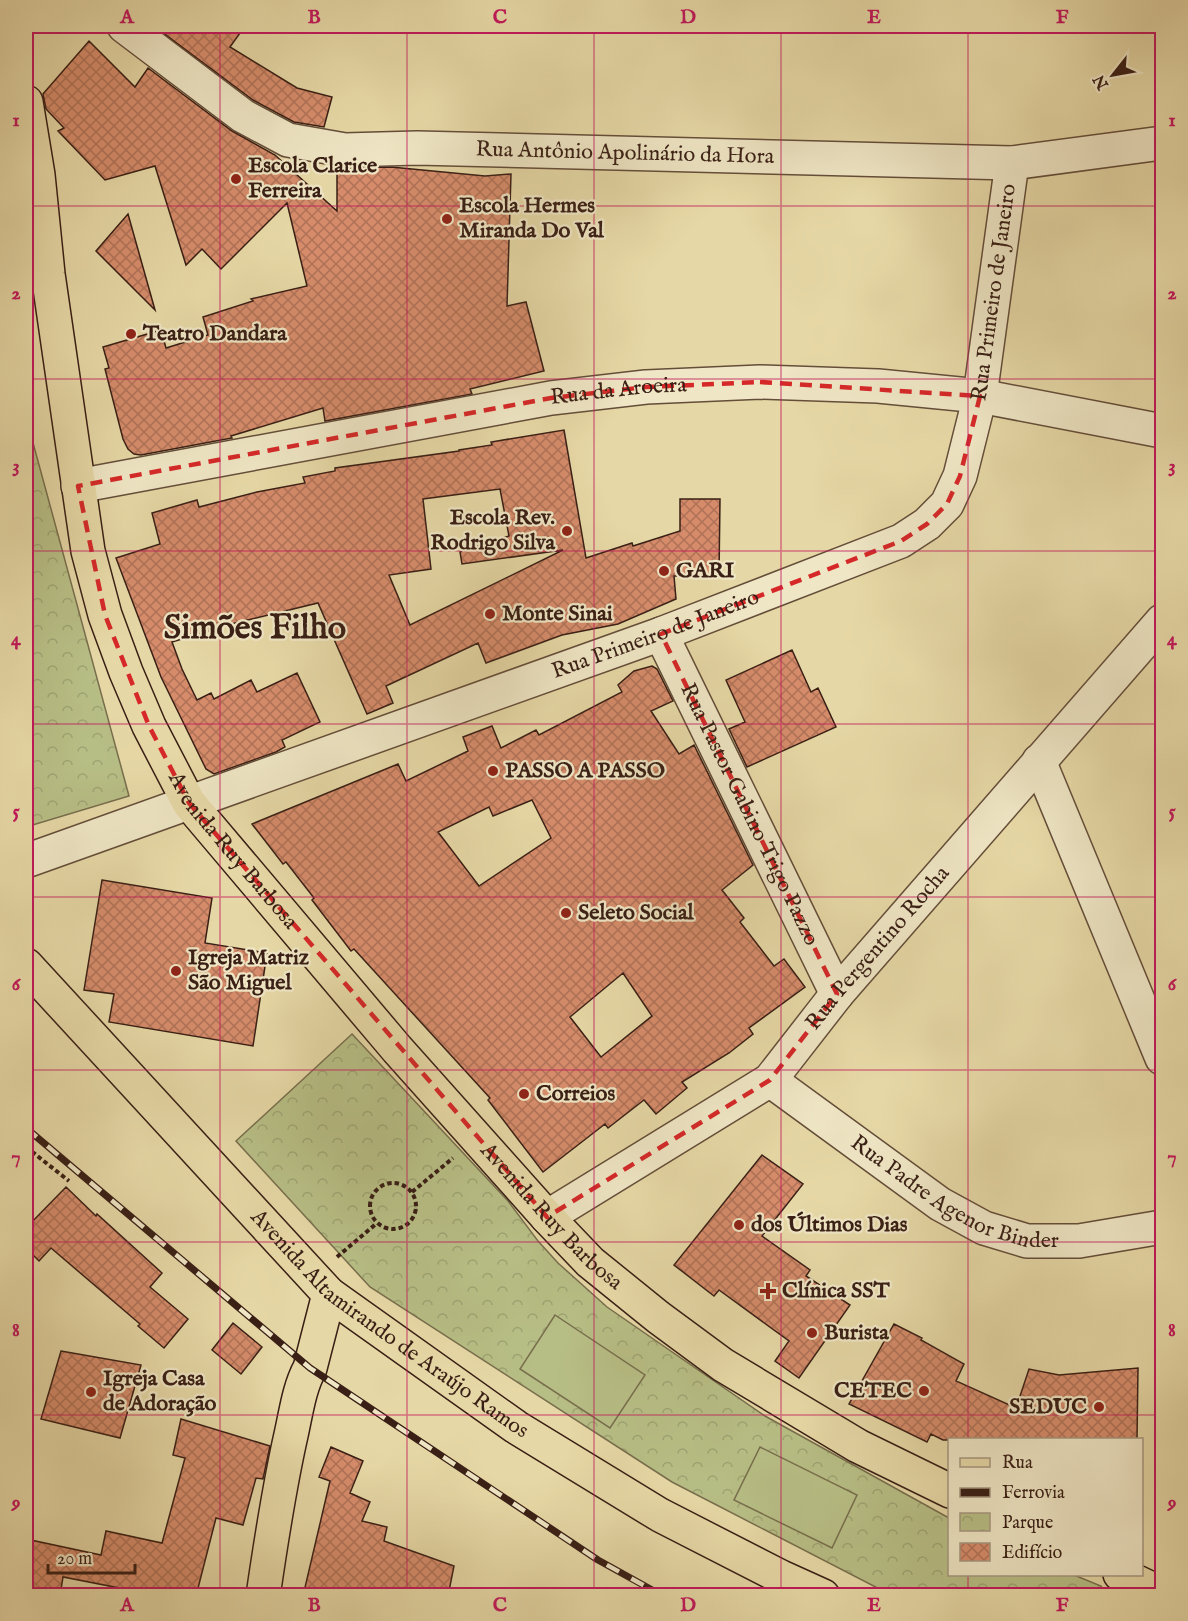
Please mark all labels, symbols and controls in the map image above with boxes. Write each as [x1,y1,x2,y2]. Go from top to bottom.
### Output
text: A [119,5,135,30]
text: B [307,5,321,30]
text: C [493,5,507,30]
text: D [680,5,696,30]
text: E [867,5,881,30]
text: F [1056,5,1069,30]
north arrow [1083,45,1143,105]
text: N [1090,70,1115,94]
text: 1 [12,108,20,133]
text: 1 [1168,108,1176,133]
street label: Rua Antônio Apolinário da Hora [475,135,775,171]
place label: Escola Clarice Ferreira [248,152,377,205]
marker: Escola Clarice Ferreira [229,172,243,186]
street label: Rua Primeiro de Janeiro [965,182,1023,403]
place label: Escola Hermes Miranda Do Val [459,192,605,245]
marker: Escola Hermes Miranda Do Val [440,212,454,226]
text: 2 [11,281,21,306]
text: 2 [1167,281,1177,306]
place label: Teatro Dandara [142,320,287,348]
marker: Teatro Dandara [124,327,138,341]
street label: Rua da Aroeira [549,371,688,412]
text: 3 [12,454,20,479]
text: 3 [1168,454,1176,479]
place label: Escola Rev. Rodrigo Silva [430,504,555,557]
marker: Escola Rev. Rodrigo Silva [560,524,574,538]
place label: GARI [676,557,735,585]
marker: GARI [657,564,671,578]
street label: Rua Primeiro de Janeiro [548,583,763,686]
place label: Monte Sinai [502,600,613,628]
district label: Simões Filho [164,607,346,650]
marker: Monte Sinai [483,607,497,621]
text: 4 [11,627,22,652]
text: 4 [1167,627,1178,652]
street label: Rua Pastor Gabino Trigo Pazzo [673,679,825,950]
place label: PASSO A PASSO [505,757,665,785]
marker: PASSO A PASSO [486,764,500,778]
street label: Avenida Ruy Barbosa [161,766,304,936]
text: 5 [12,799,20,824]
text: 5 [1168,799,1176,824]
street label: Rua Pergentino Rocha [800,860,956,1036]
place label: Seleto Social [578,899,695,927]
marker: Seleto Social [559,906,573,920]
place label: Igreja Matriz São Miguel [188,944,310,997]
marker: Igreja Matriz São Miguel [169,964,183,978]
text: 6 [12,972,22,997]
text: 6 [1168,972,1178,997]
place label: Correios [536,1080,615,1108]
marker: Correios [517,1087,531,1101]
street label: Rua Padre Agenor Binder [845,1129,1059,1255]
street label: Avenida Ruy Barbosa [473,1137,629,1297]
text: 7 [11,1145,21,1170]
text: 7 [1167,1145,1177,1170]
street label: Avenida Altamirando de Araújo Ramos [243,1203,534,1445]
place label: dos Últimos Dias [751,1211,908,1239]
marker: dos Últimos Dias [732,1218,746,1232]
place label: Clínica SST [782,1277,890,1305]
marker: Clínica SST [759,1282,777,1300]
text: 8 [12,1318,20,1343]
text: 8 [1168,1318,1176,1343]
place label: Burista [824,1319,889,1347]
marker: Burista [805,1326,819,1340]
place label: Igreja Casa de Adoração [103,1365,217,1418]
place label: CETEC [834,1377,912,1405]
marker: CETEC [917,1384,931,1398]
marker: Igreja Casa de Adoração [84,1385,98,1399]
place label: SEDUC [1009,1393,1087,1421]
marker: SEDUC [1092,1400,1106,1414]
legend [948,1438,1143,1576]
text: Rua [1002,1452,1033,1475]
text: Ferrovia [1002,1482,1065,1505]
text: 9 [11,1490,21,1515]
text: 9 [1167,1490,1177,1515]
text: Parque [1002,1512,1053,1535]
scale bar [48,1537,135,1575]
text: Edifício [1002,1542,1063,1565]
text: 20 m [57,1548,92,1571]
text: A [119,1593,135,1618]
text: B [307,1593,321,1618]
text: C [493,1593,507,1618]
text: D [680,1593,696,1618]
text: E [867,1593,881,1618]
text: F [1056,1593,1069,1618]

